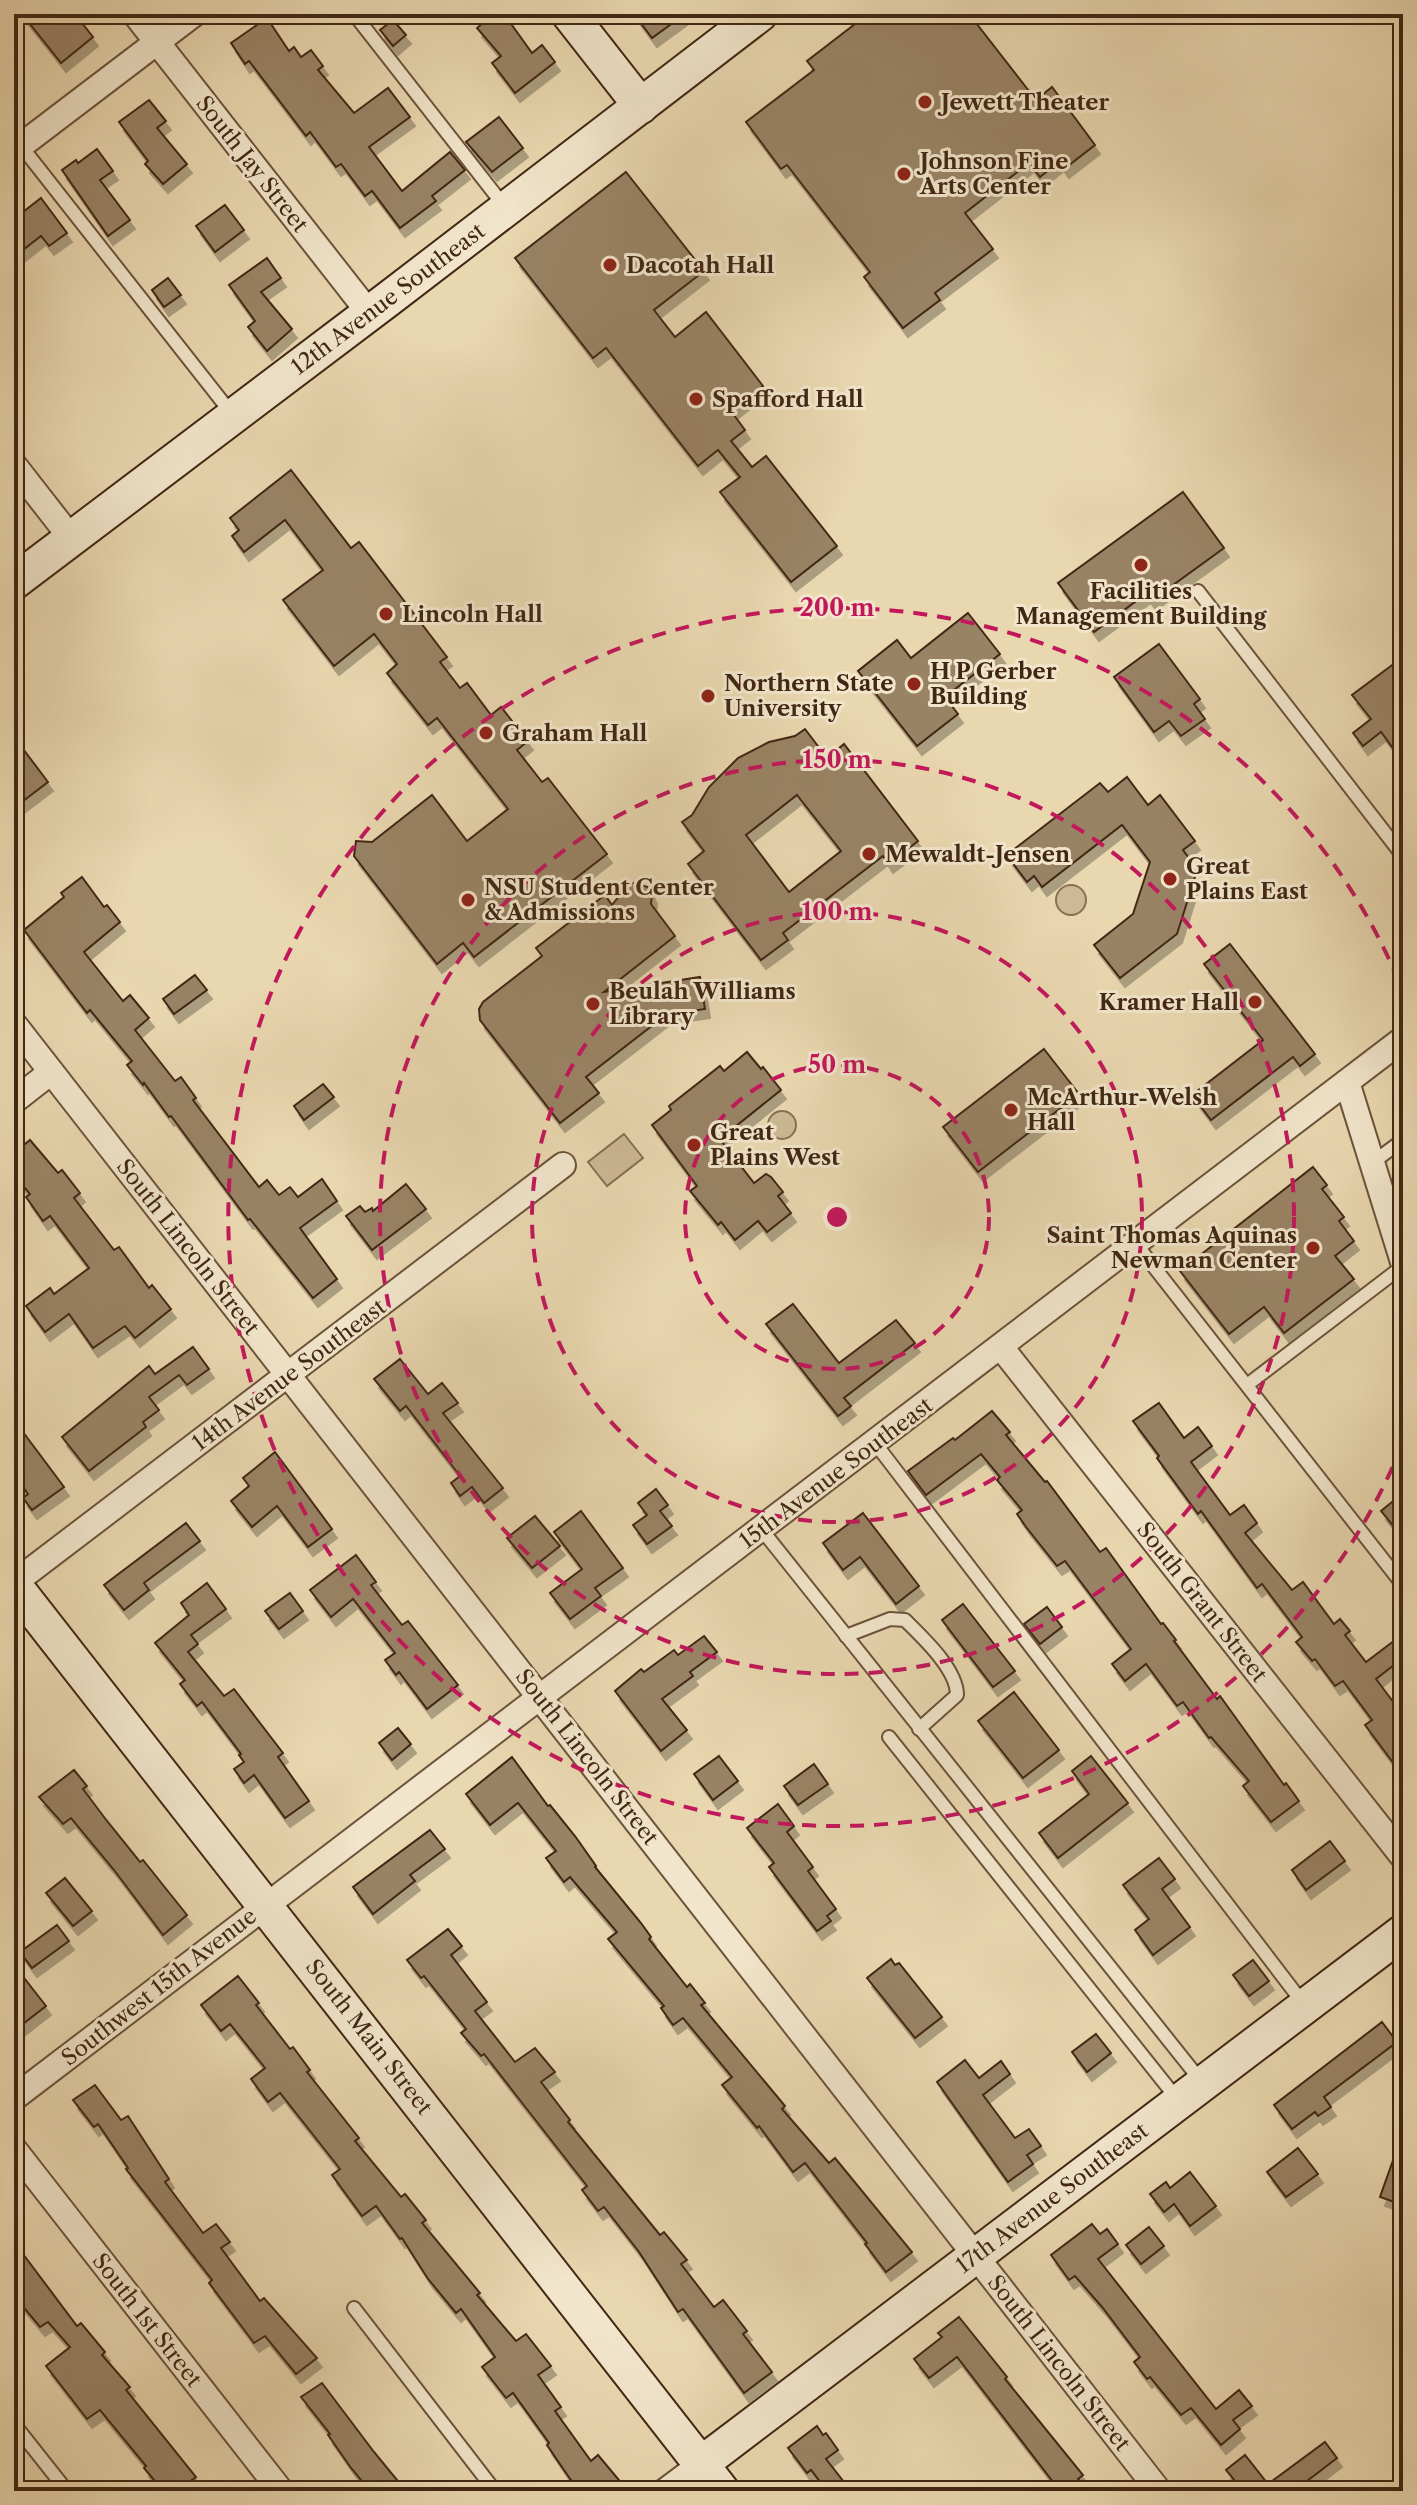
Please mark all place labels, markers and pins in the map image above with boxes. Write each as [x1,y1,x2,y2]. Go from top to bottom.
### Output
place label: Jewett Theater [937,89,1109,116]
marker: Jewett Theater [916,93,934,111]
place label: Johnson Fine Arts Center [916,148,1068,200]
marker: Johnson Fine Arts Center [895,165,913,183]
place label: Dacotah Hall [626,252,774,279]
marker: Dacotah Hall [601,256,619,274]
place label: Spafford Hall [712,386,864,413]
marker: Spafford Hall [687,390,705,408]
marker: Facilities Management Building [1132,556,1150,574]
place label: Facilities Management Building [1016,578,1268,630]
place label: Lincoln Hall [402,601,543,628]
marker: Lincoln Hall [377,605,395,623]
place label: H P Gerber Building [930,658,1057,710]
place label: Northern State University [724,670,893,722]
marker: H P Gerber Building [905,675,923,693]
marker: Northern State University [699,687,717,705]
place label: Graham Hall [502,720,648,747]
marker: Graham Hall [477,724,495,742]
place label: Mewaldt-Jensen [885,841,1070,868]
marker: Mewaldt-Jensen [860,845,878,863]
place label: Great Plains East [1186,853,1308,905]
marker: Great Plains East [1161,870,1179,888]
place label: NSU Student Center & Admissions [484,874,714,926]
marker: NSU Student Center & Admissions [459,891,477,909]
place label: Beulah Williams Library [609,978,796,1030]
place label: Kramer Hall [1099,989,1239,1016]
marker: Kramer Hall [1246,993,1264,1011]
marker: Beulah Williams Library [584,995,602,1013]
place label: McArthur-Welsh Hall [1027,1084,1217,1136]
marker: McArthur-Welsh Hall [1002,1101,1020,1119]
place label: Great Plains West [710,1119,840,1171]
marker: Great Plains West [685,1136,703,1154]
centre of rings [823,1203,851,1231]
place label: Saint Thomas Aquinas Newman Center [1047,1222,1297,1274]
marker: Saint Thomas Aquinas Newman Center [1304,1239,1322,1257]

